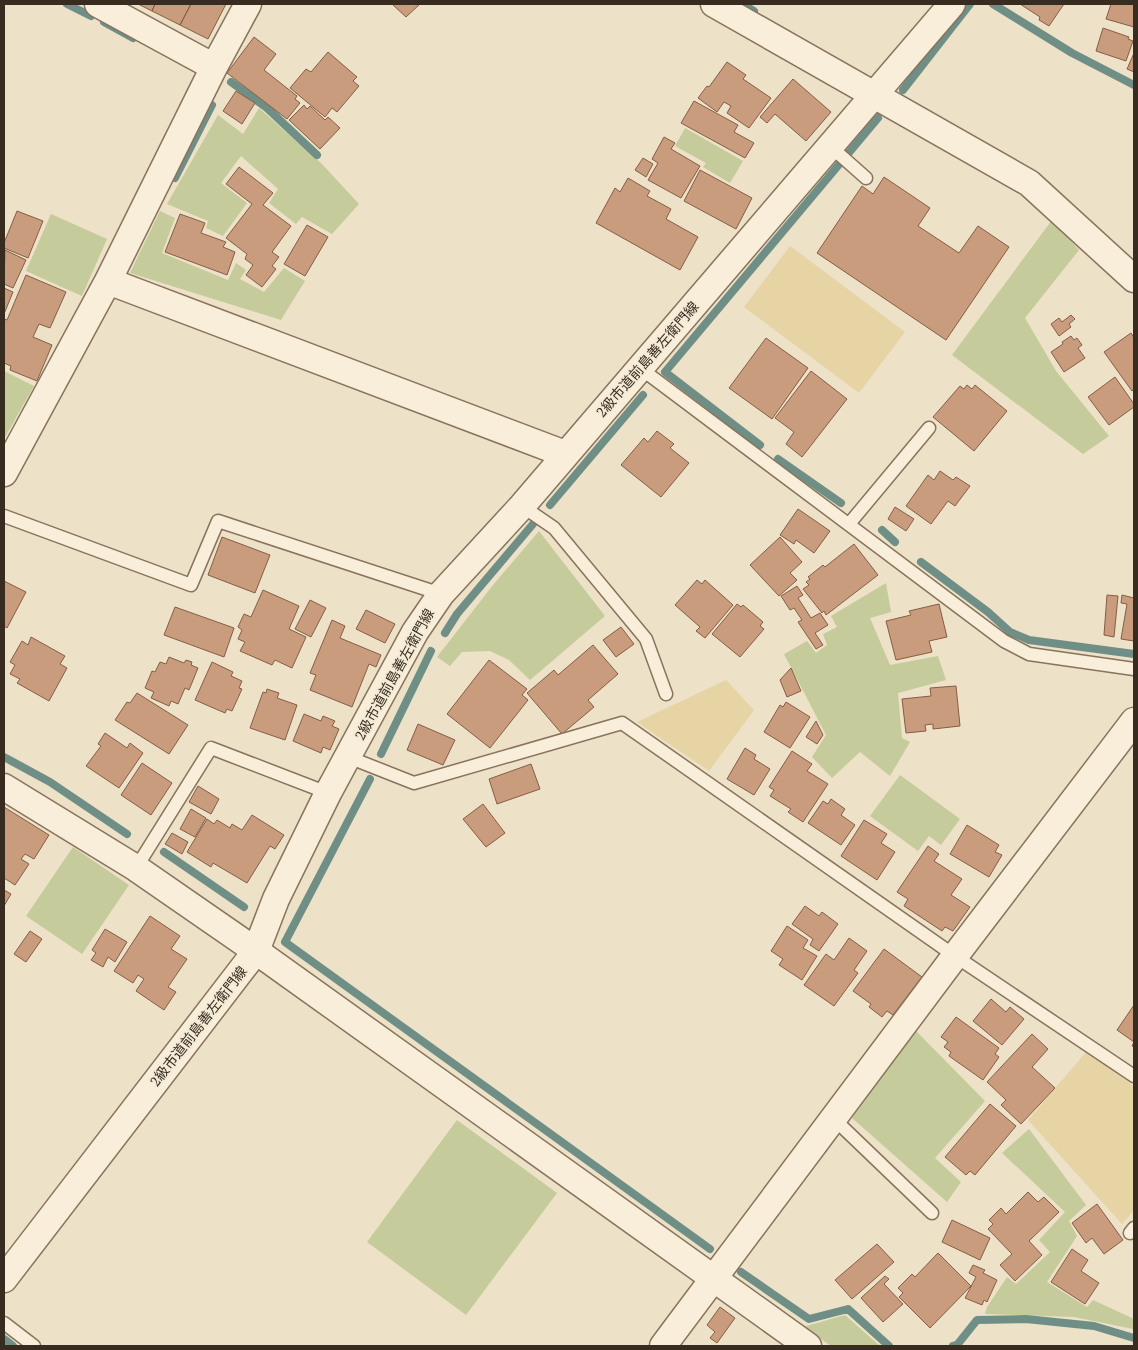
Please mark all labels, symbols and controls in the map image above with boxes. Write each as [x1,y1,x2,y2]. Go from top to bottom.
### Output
street label: 2級市道前島善左衛門線 [591,297,703,421]
street label: 2級市道前島善左衛門線 [350,605,438,743]
street label: 2級市道前島善左衛門線 [145,962,251,1090]

